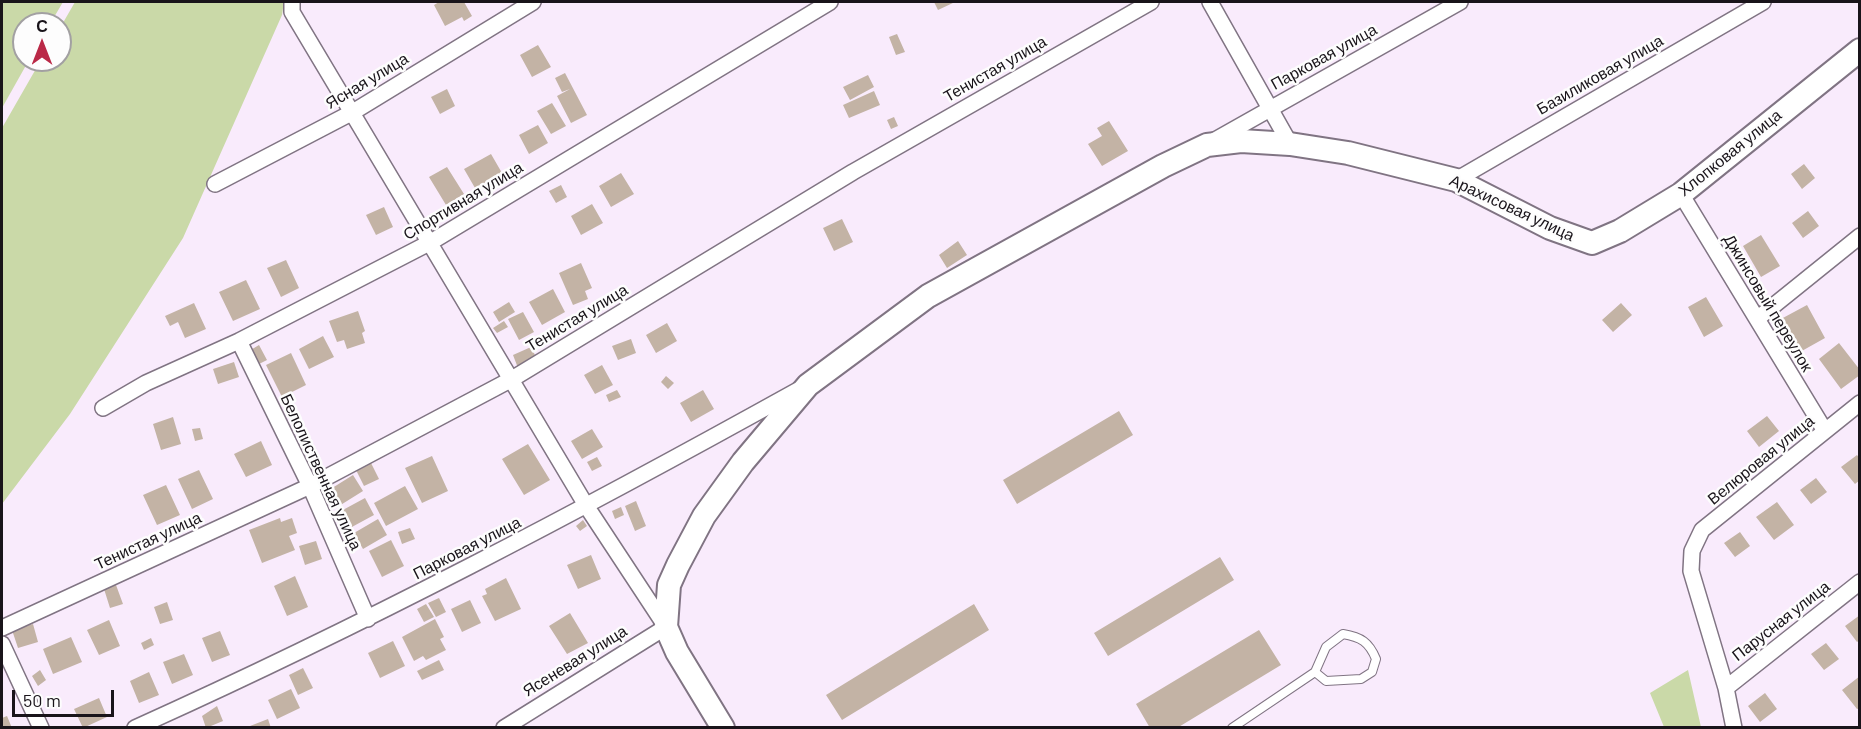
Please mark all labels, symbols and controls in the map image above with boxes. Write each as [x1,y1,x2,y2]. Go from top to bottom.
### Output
north arrow [12,12,72,72]
text: С [36,16,48,35]
street label: Парковая улица [1268,20,1380,94]
street label: Базиликовая улица [1533,31,1667,119]
street label: Тенистая улица [940,32,1050,106]
street label: Ясная улица [322,49,412,113]
street label: Хлопковая улица [1675,106,1785,200]
street label: Спортивная улица [400,158,526,244]
street label: Арахисовая улица [1447,171,1577,245]
street label: Джинсовый переулок [1719,231,1817,375]
street label: Тенистая улица [523,280,631,356]
street label: Белолиственная улица [276,391,366,553]
street label: Велюровая улица [1704,411,1818,509]
street label: Тенистая улица [92,508,204,574]
street label: Парковая улица [410,513,524,583]
street label: Парусная улица [1728,577,1834,665]
street label: Ясеневая улица [519,621,631,701]
scale bar [15,678,117,716]
text: 50 m [23,689,61,711]

